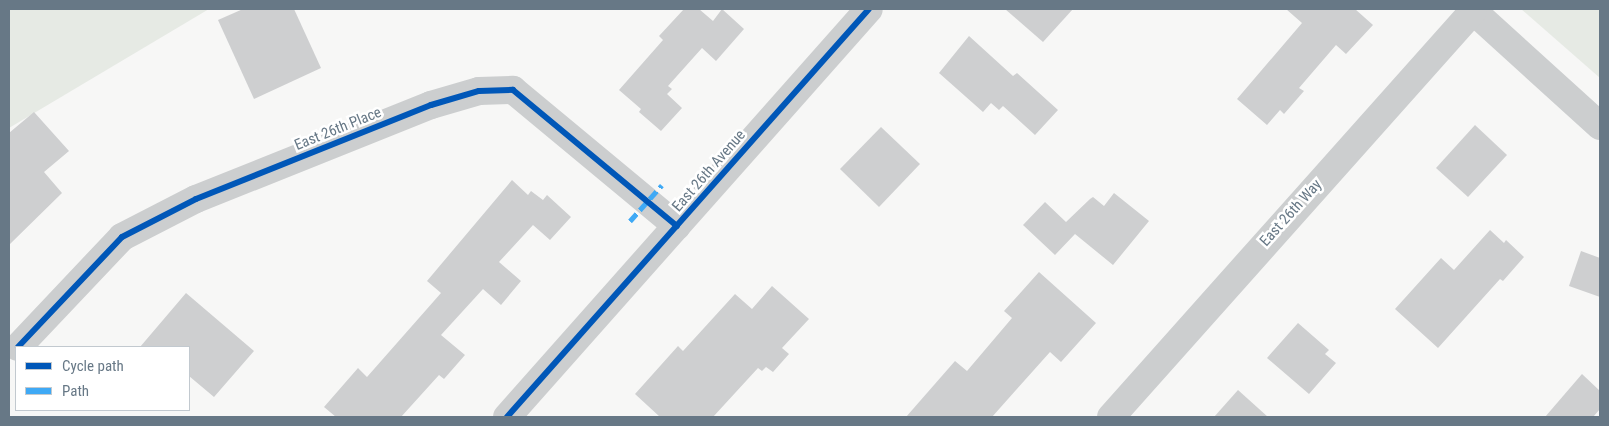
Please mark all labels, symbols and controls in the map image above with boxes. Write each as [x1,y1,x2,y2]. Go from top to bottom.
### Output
street label: East 26th Place [292,103,384,155]
street label: East 26th Avenue [669,126,749,216]
street label: East 26th Way [1256,176,1326,250]
legend [15,346,190,411]
text: Cycle path [62,357,124,375]
text: Path [62,382,89,400]

